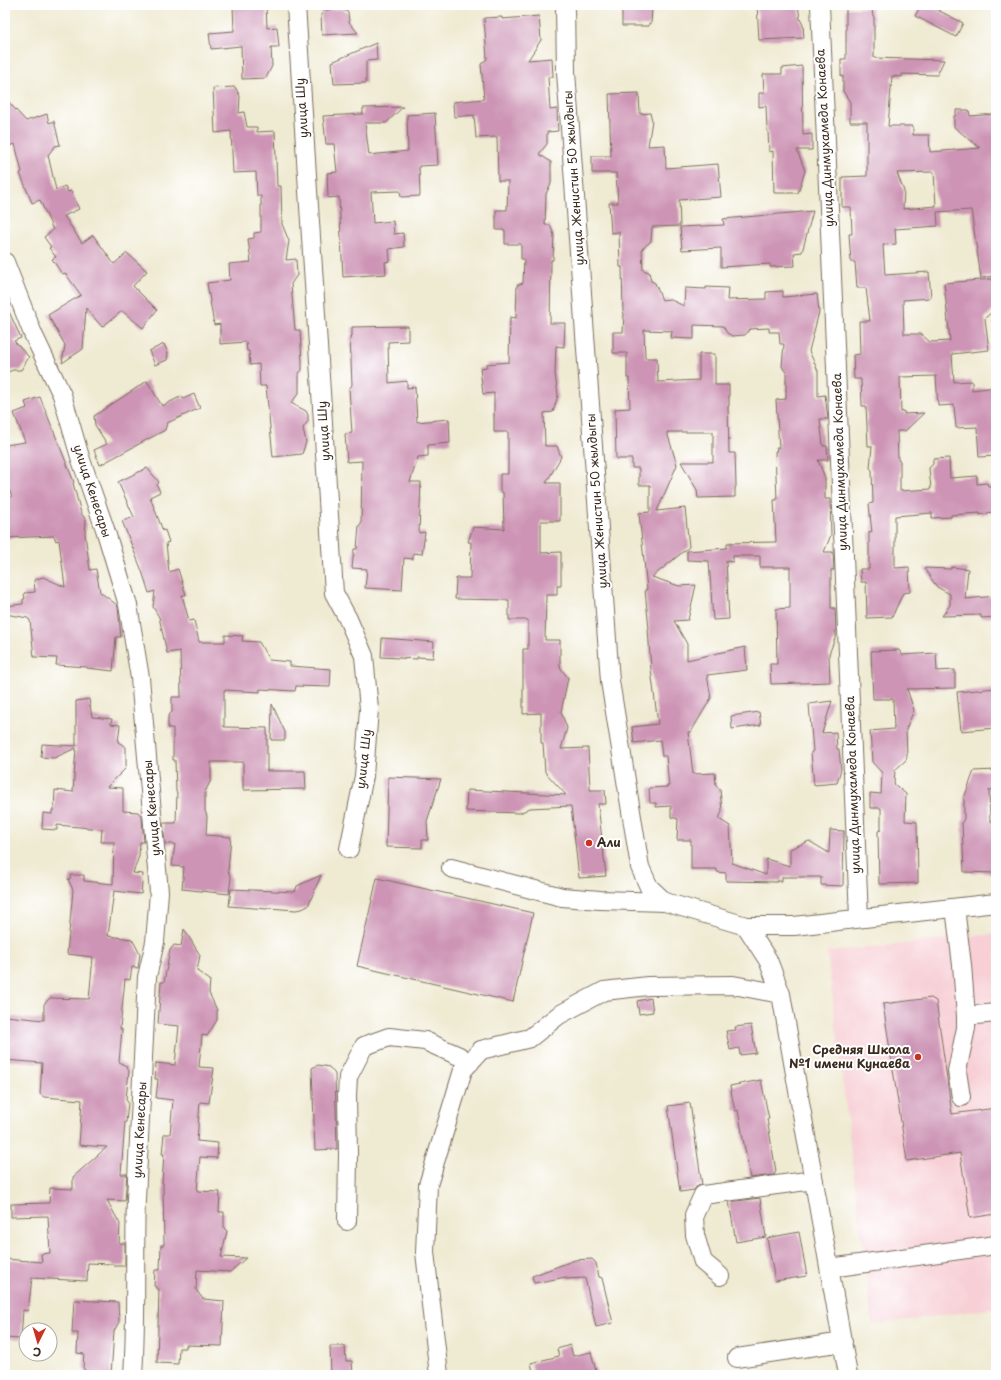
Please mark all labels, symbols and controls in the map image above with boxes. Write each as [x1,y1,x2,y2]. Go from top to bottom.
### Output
street label: улица Динмухамеда Конаева [810,48,838,227]
street label: улица Шу [290,78,312,139]
street label: улица Женистин 50 жылдыгы [558,90,588,266]
street label: улица Динмухамеда Конаева [827,372,851,551]
street label: улица Шу [312,401,334,462]
street label: улица Женистин 50 жылдыгы [581,413,611,589]
street label: улица Кенесары [69,442,116,539]
street label: улица Динмухамеда Конаева [840,695,864,874]
street label: улица Шу [351,728,375,790]
street label: улица Кенесары [138,759,164,857]
place label: Али [597,833,621,851]
marker: Али [584,838,594,848]
place label: Средняя Школа №1 имени Кунаева [789,1040,910,1072]
marker: Средняя Школа №1 имени Кунаева [913,1052,923,1062]
street label: улица Кенесары [127,1081,151,1179]
north arrow [18,1322,58,1362]
text: С [32,1344,42,1361]

